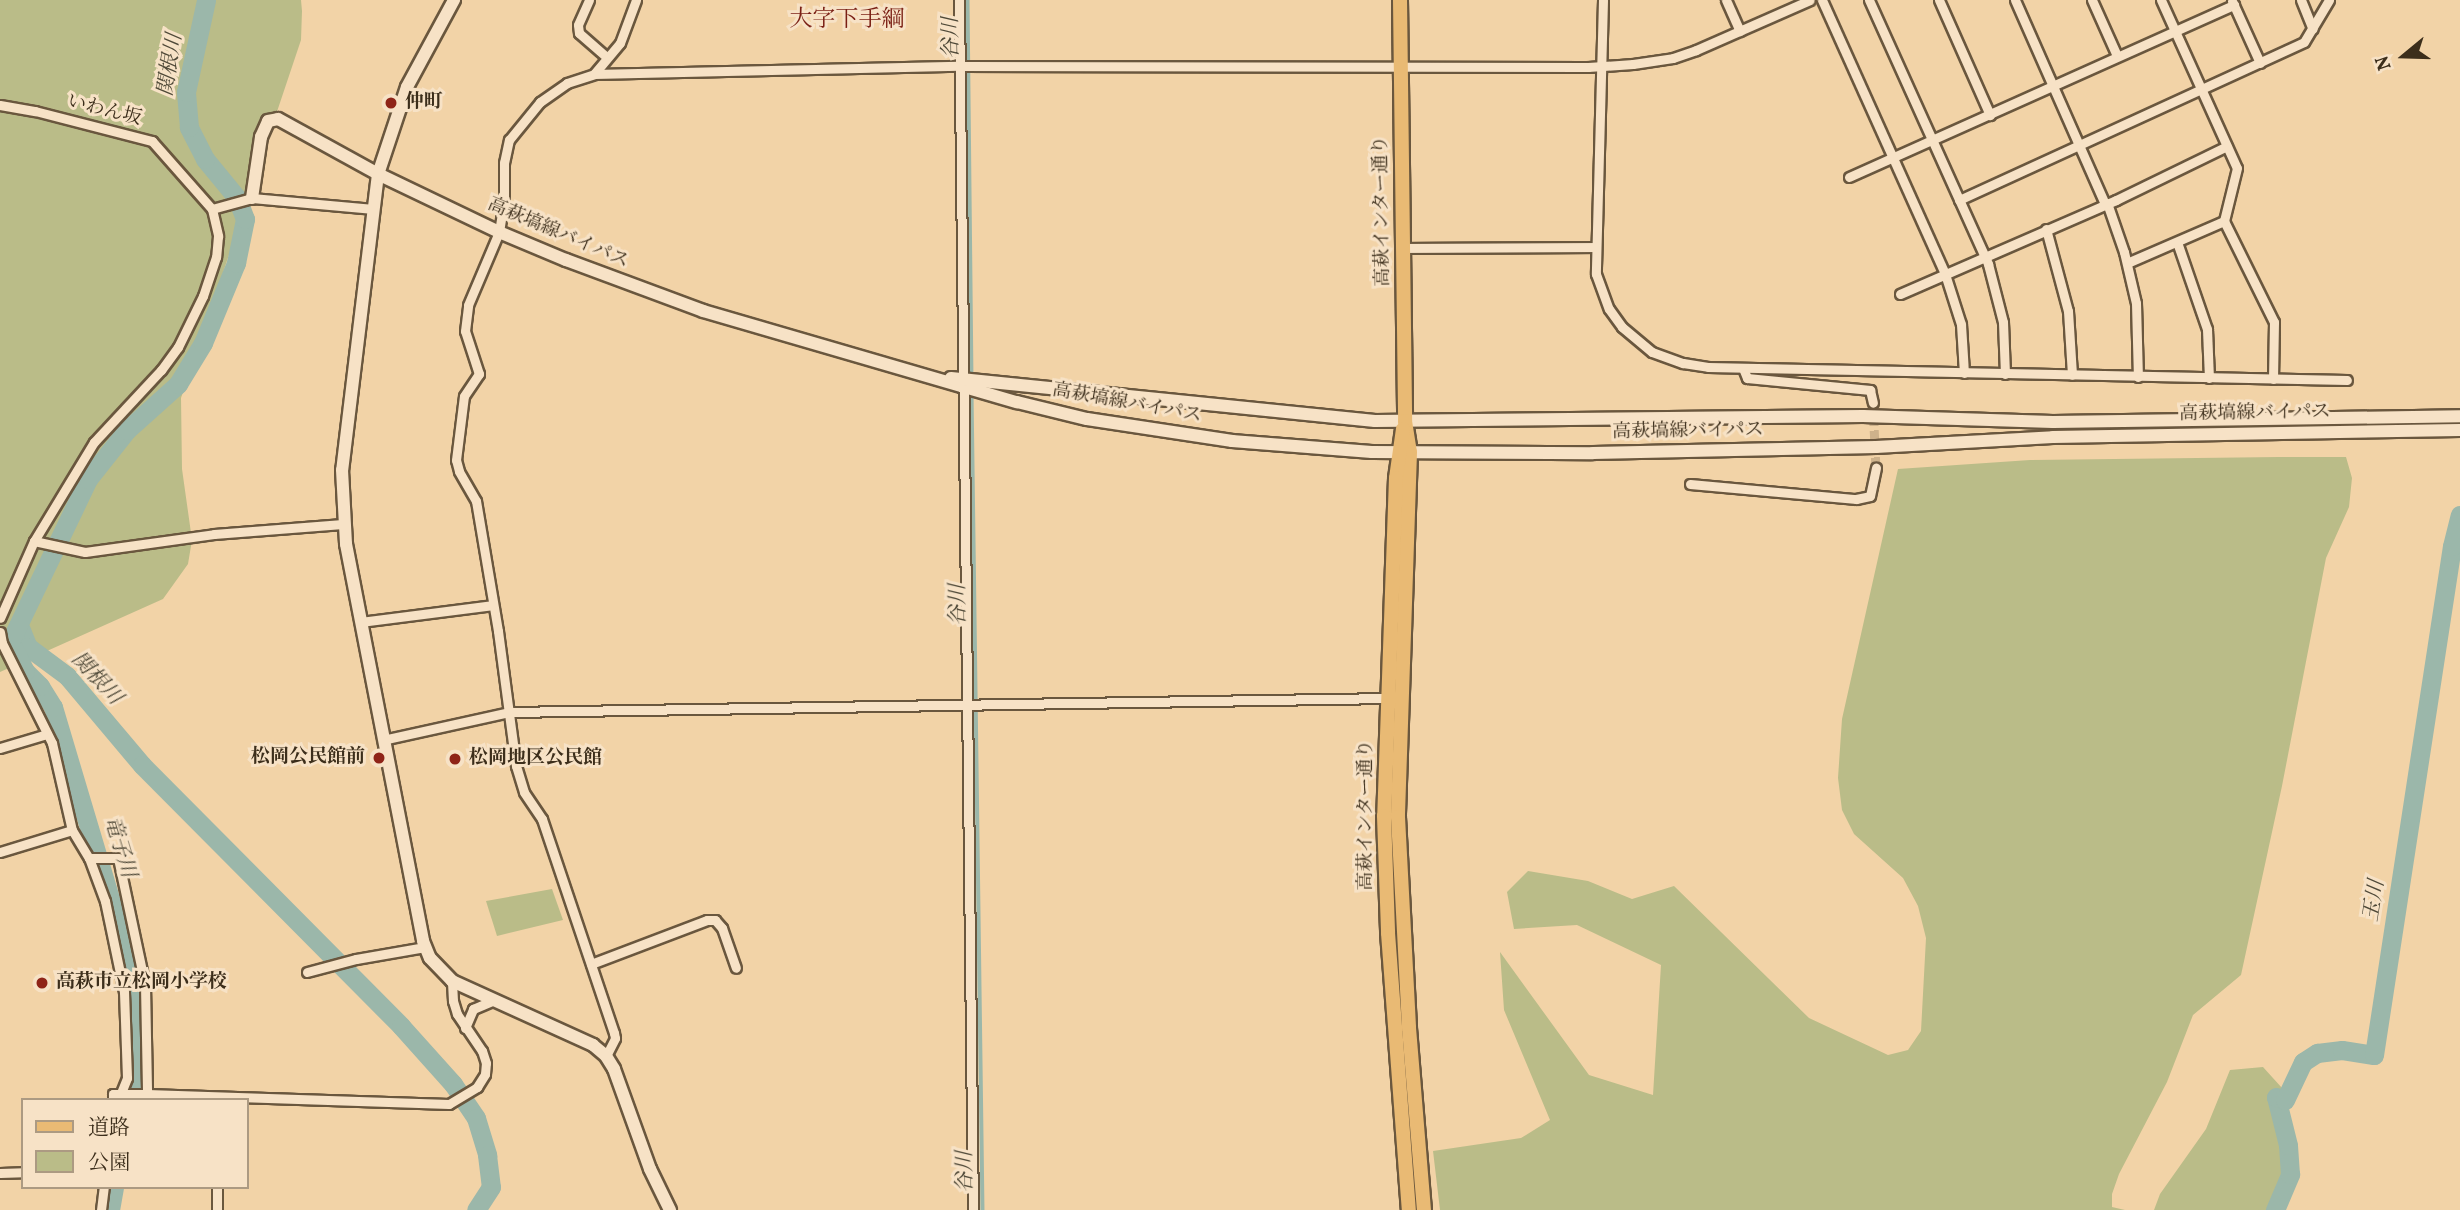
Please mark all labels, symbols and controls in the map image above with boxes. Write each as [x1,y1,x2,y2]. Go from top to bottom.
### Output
district label: 大字下手綱 [790,6,904,34]
water label: 谷川 [939,17,965,59]
north arrow [2369,21,2439,91]
water label: 関根川 [154,32,188,98]
text: N [2370,52,2399,74]
street label: いわん坂 [64,91,144,131]
place label: 仲町 [405,92,443,114]
marker: 仲町 [383,95,399,111]
street label: 高萩インター通り [1370,135,1396,287]
street label: 高萩塙線バイパス [484,194,632,274]
street label: 高萩塙線バイパス [1050,380,1204,428]
street label: 高萩塙線バイパス [2179,401,2331,427]
street label: 高萩塙線バイパス [1612,419,1764,445]
water label: 谷川 [946,584,972,626]
water label: 関根川 [65,647,127,711]
street label: 高萩インター通り [1356,739,1378,891]
place label: 松岡公民館前 [251,747,365,769]
place label: 松岡地区公民館 [469,748,602,770]
marker: 松岡公民館前 [371,750,387,766]
marker: 松岡地区公民館 [447,751,463,767]
water label: 竜子川 [98,813,140,881]
water label: 玉川 [2359,878,2391,924]
place label: 高萩市立松岡小学校 [56,972,227,994]
marker: 高萩市立松岡小学校 [34,975,50,991]
legend [21,1098,248,1189]
text: 道路 [88,1114,130,1143]
text: 公園 [88,1149,130,1178]
water label: 谷川 [953,1151,979,1193]

